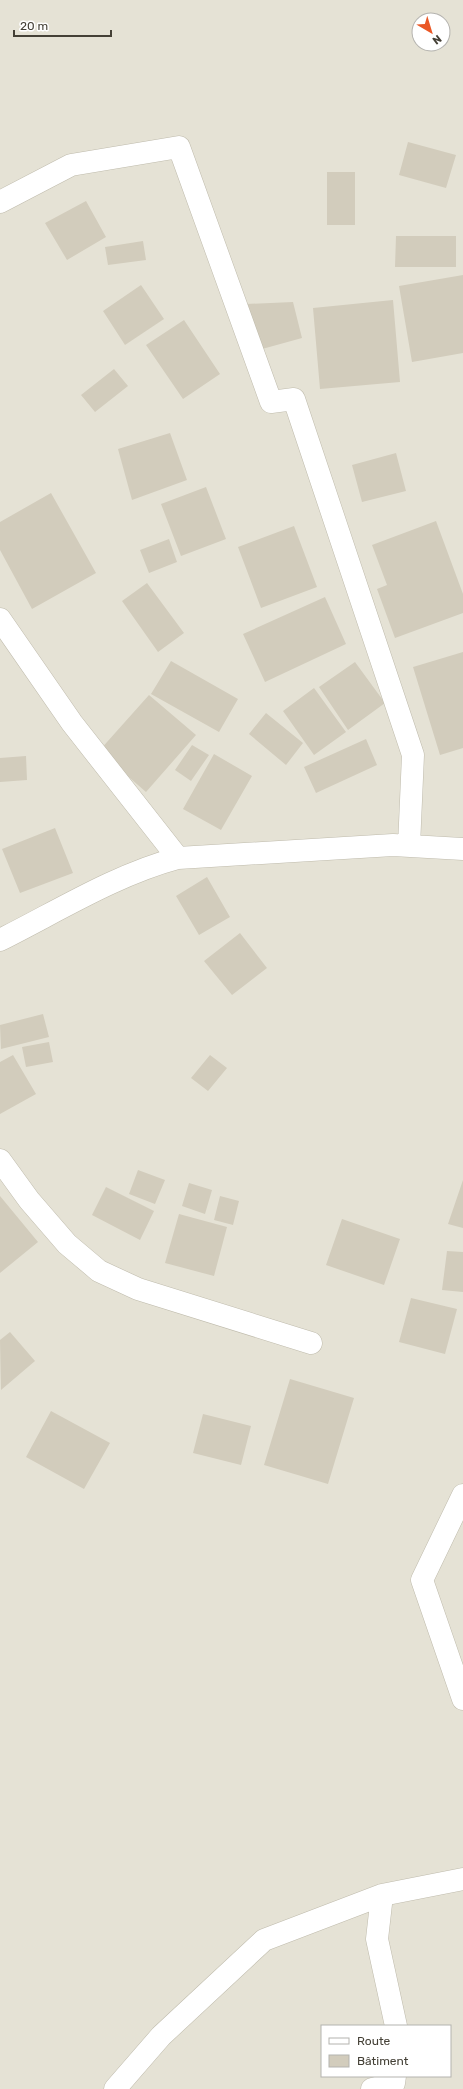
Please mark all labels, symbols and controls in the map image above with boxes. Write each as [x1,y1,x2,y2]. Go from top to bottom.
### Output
scale bar [14,12,111,38]
north arrow [411,12,451,52]
text: 20 m [20,19,48,33]
text: N [430,32,444,47]
legend [321,2025,451,2077]
text: Route [357,2034,391,2048]
text: Bâtiment [357,2054,409,2068]

